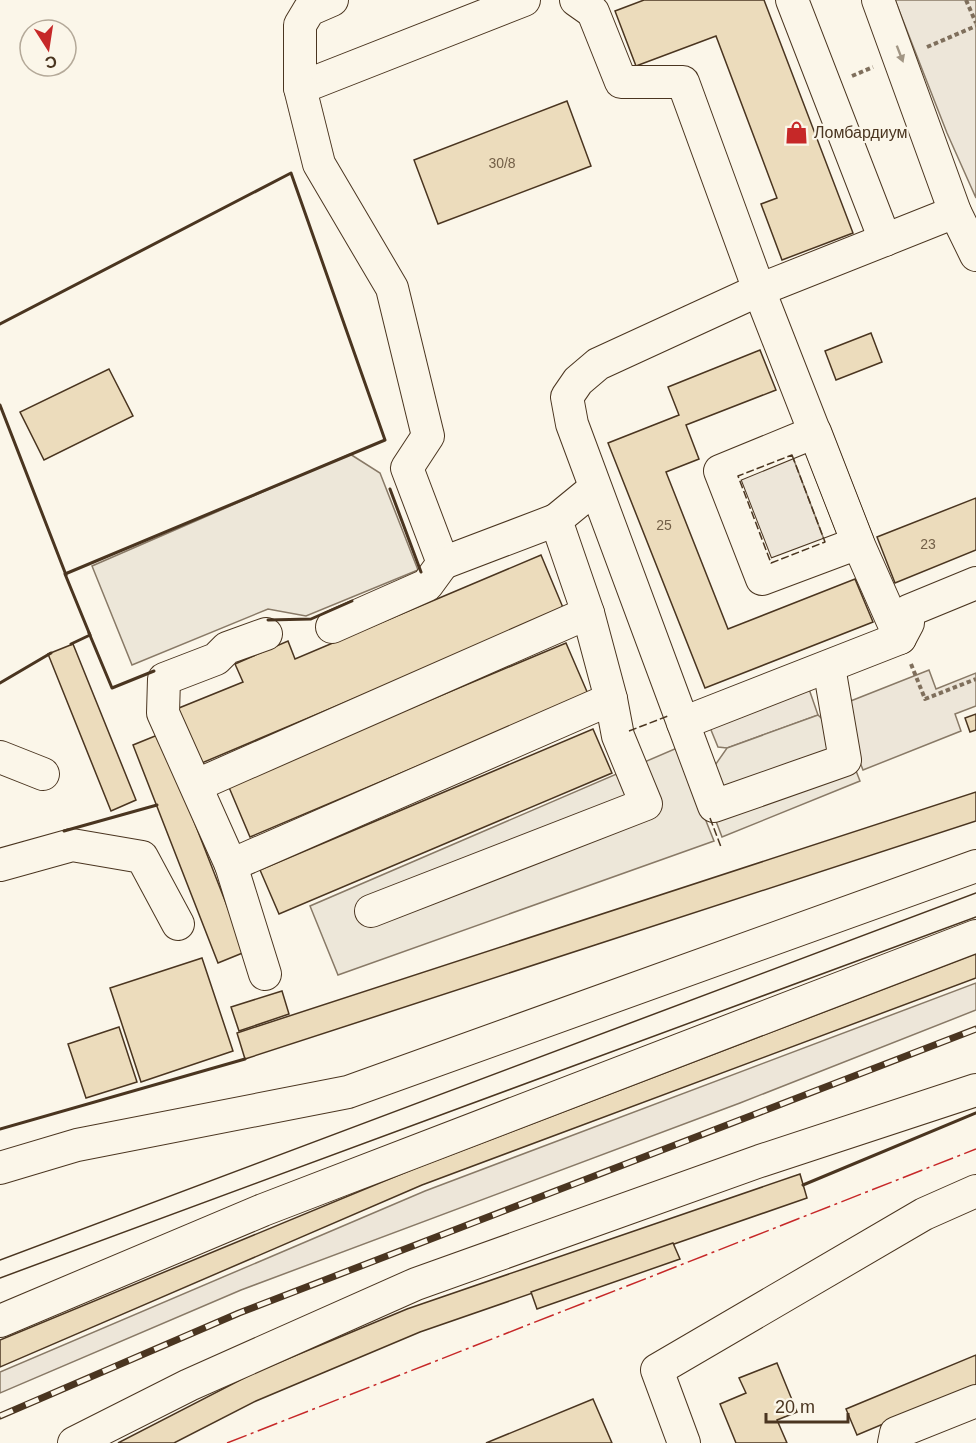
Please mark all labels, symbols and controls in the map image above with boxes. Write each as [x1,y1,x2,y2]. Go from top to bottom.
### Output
north arrow [18,18,78,78]
one-way arrow [895,46,905,64]
text: С [43,53,58,72]
shop icon: Ломбардиум [783,119,809,145]
place label: Ломбардиум [814,124,908,141]
house number: 30/8 [488,155,516,171]
house number: 25 [656,517,672,533]
house number: 23 [920,536,936,552]
scale bar [766,1386,848,1424]
text: 20 m [775,1397,815,1417]

